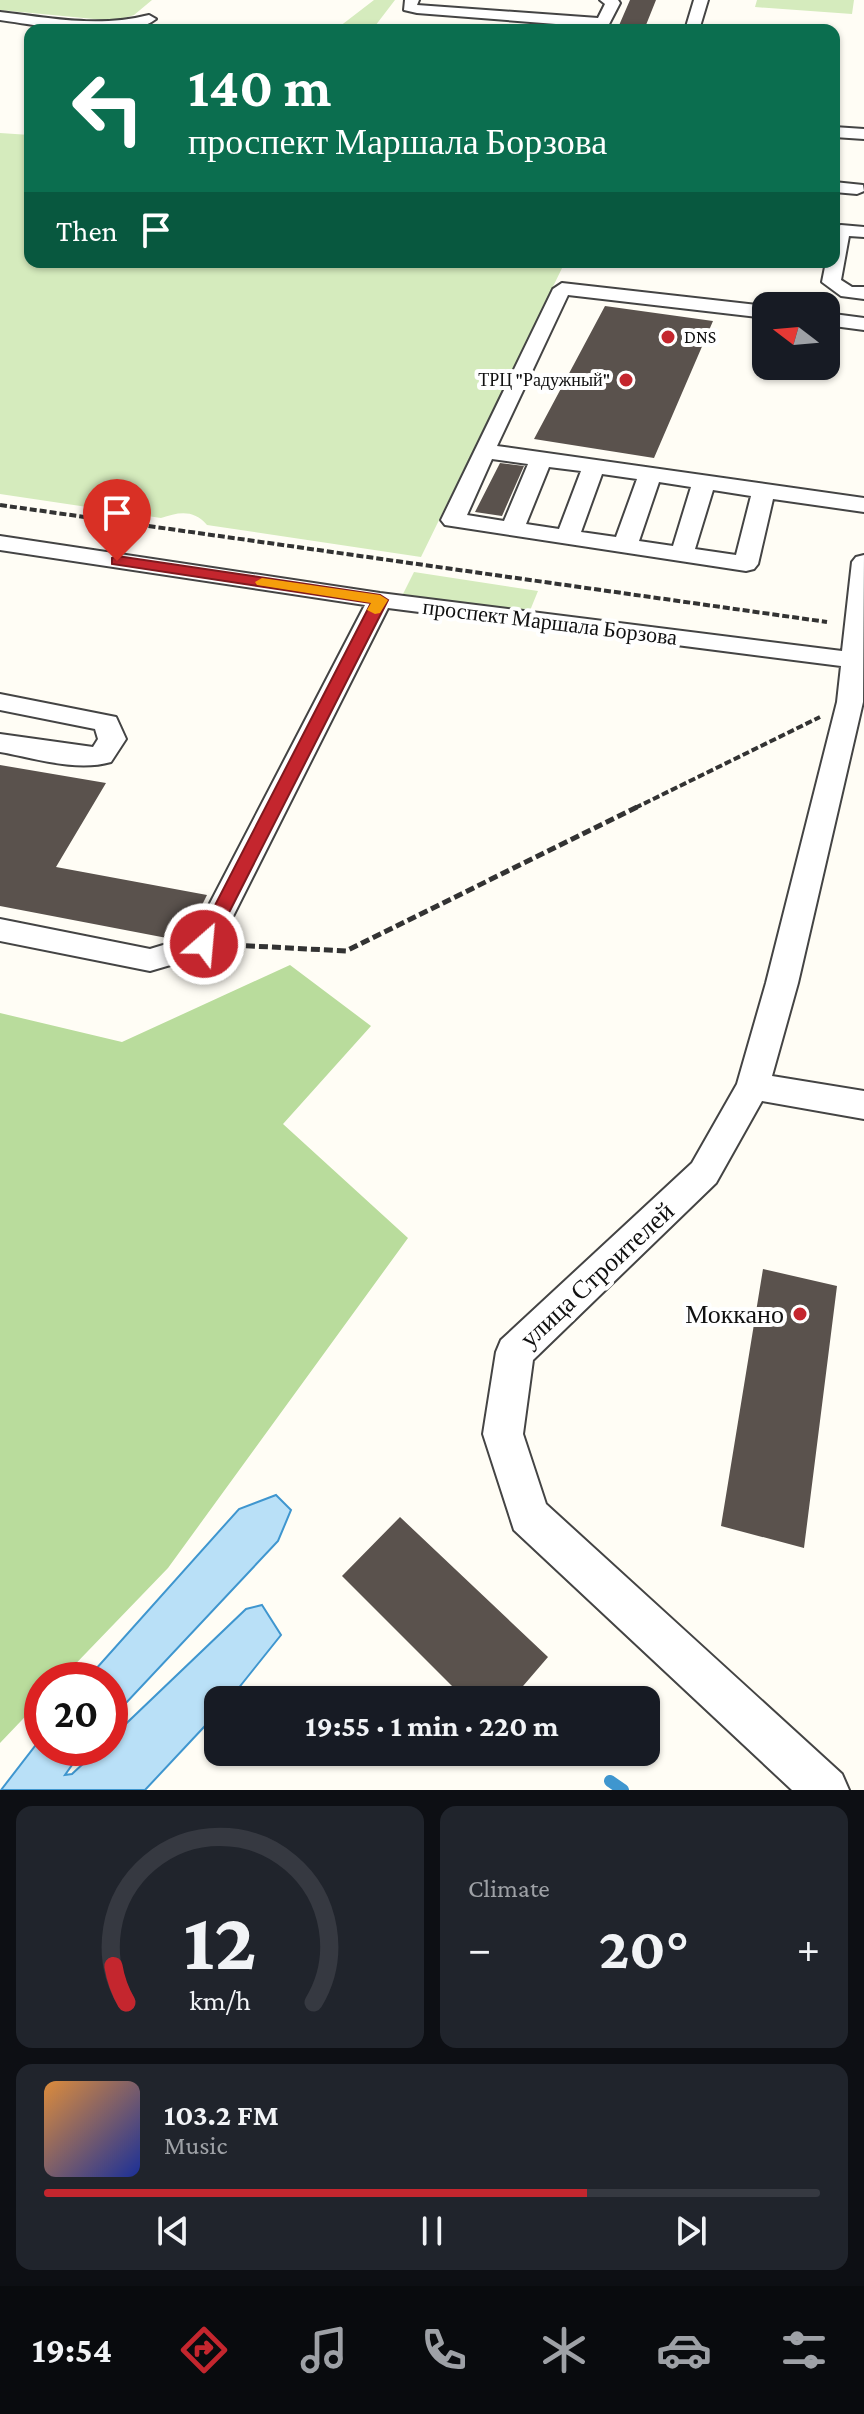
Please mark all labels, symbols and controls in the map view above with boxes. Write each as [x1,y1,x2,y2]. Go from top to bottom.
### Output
icon: left [56,56,160,160]
text: 140 m [188,56,331,118]
text: проспект Маршала Борзова [188,122,607,162]
icon: arrive [134,208,178,252]
text: Then [56,214,118,247]
north arrow [752,292,840,380]
map controls [752,292,840,380]
place label: DNS [684,327,716,347]
marker: DNS [659,328,677,346]
place label: ТРЦ "Радужный" [478,370,610,390]
marker: ТРЦ "Радужный" [617,371,635,389]
pin [83,479,151,561]
icon: arrive [95,491,139,535]
street label: проспект Маршала Борзова [421,594,679,650]
position arrow [162,902,246,986]
street label: улица Строителей [514,1196,680,1353]
place label: Моккано [685,1300,784,1329]
marker: Моккано [791,1305,809,1323]
speed limit sign: 20 [24,1662,128,1766]
text: 19:55 · 1 min · 220 m [305,1709,559,1742]
text: Climate [468,1874,550,1903]
text: 12 [183,1894,257,1987]
text: 20° [599,1914,689,1981]
text: − [468,1924,491,1972]
text: + [797,1924,820,1972]
text: km/h [189,1984,251,2016]
text: 103.2 FM [164,2098,279,2131]
text: Music [164,2131,227,2160]
icon: previous [151,2209,195,2253]
icon: pause [410,2209,454,2253]
icon: next [669,2209,713,2253]
icon: directions [176,2322,232,2378]
icon: music [296,2322,352,2378]
icon: phone [416,2322,472,2378]
icon: climate [536,2322,592,2378]
icon: car [656,2322,712,2378]
icon: filters [776,2322,832,2378]
text: 19:54 [32,2330,112,2370]

